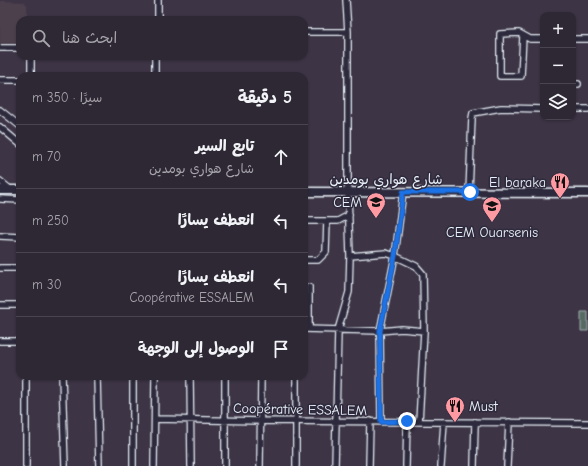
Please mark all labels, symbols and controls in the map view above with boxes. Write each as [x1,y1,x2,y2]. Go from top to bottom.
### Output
map controls [540,12,576,120]
button: + [540,12,576,48]
search box [16,16,308,60]
icon: search [30,27,52,49]
text: ابحث هنا [62,29,117,47]
button: − [540,48,576,84]
button: layers [540,84,576,120]
text: 5 دقيقة [238,88,292,107]
text: سيرًا · 350 m [32,90,102,105]
text: تابع السير [195,137,254,155]
icon: ahead [270,146,292,168]
text: 70 m [32,149,61,164]
text: شارع هواري بومدين [149,161,254,176]
street label: شارع هواري بومدين [330,171,442,190]
restaurant icon: El baraka [549,171,571,199]
place label: El baraka [489,174,546,191]
route start [461,183,479,201]
school or university icon: CEM [365,191,387,219]
place label: CEM [333,194,362,211]
school or university icon: CEM Ouarsenis [481,195,503,223]
icon: left [270,210,292,232]
text: انعطف يسارًا [178,211,254,229]
text: 250 m [32,213,69,228]
place label: CEM Ouarsenis [446,224,538,241]
text: انعطف يسارًا [178,268,254,286]
icon: left [270,274,292,296]
text: 30 m [32,277,62,292]
text: Coopérative ESSALEM [130,290,254,305]
icon: arrive [270,338,292,360]
text: الوصول إلى الوجهة [138,339,254,357]
restaurant icon: Must [444,395,466,423]
place label: Must [469,398,499,415]
street label: Coopérative ESSALEM [233,400,367,419]
route end [398,412,416,430]

